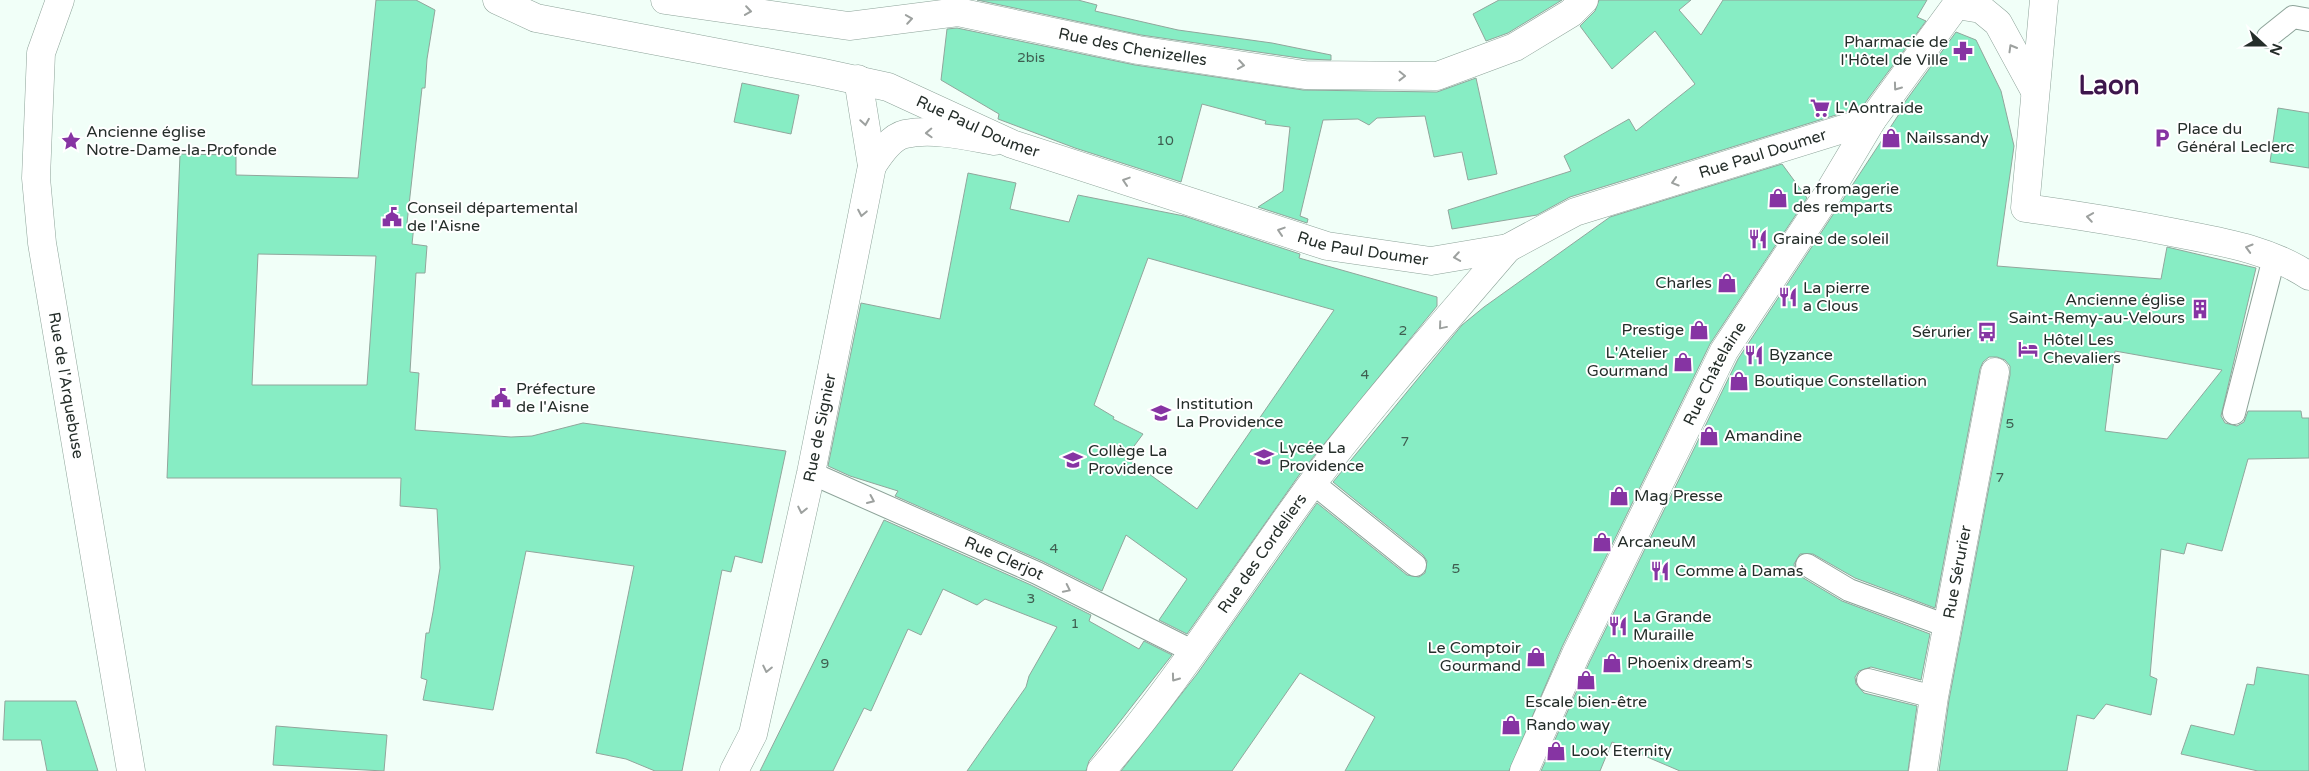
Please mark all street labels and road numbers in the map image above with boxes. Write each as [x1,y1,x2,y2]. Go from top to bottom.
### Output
street label: Rue des Chenizelles [1057,23,1208,70]
street label: Rue Paul Doumer [913,91,1043,162]
street label: Rue Paul Doumer [1696,124,1830,183]
street label: Rue Paul Doumer [1295,227,1430,271]
street label: Rue de l'Arquebuse [44,310,88,460]
street label: Rue Châtelaine [1679,318,1751,429]
street label: Rue de Signier [799,371,841,484]
street label: Rue des Cordeliers [1214,490,1311,617]
street label: Rue Sérurier [1939,523,1976,620]
street label: Rue Clerjot [961,532,1047,585]

